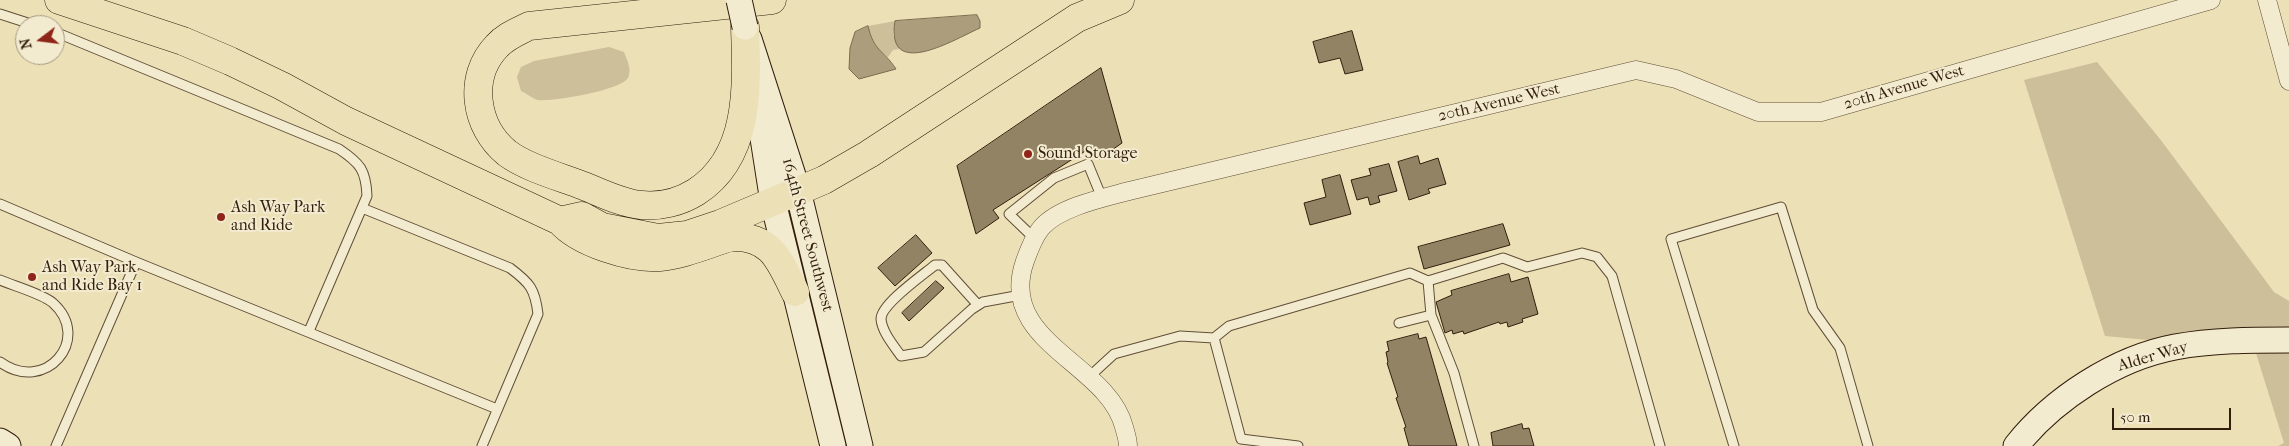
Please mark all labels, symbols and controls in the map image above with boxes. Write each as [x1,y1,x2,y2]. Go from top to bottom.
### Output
north arrow [15,15,65,65]
text: N [16,36,36,51]
street label: 20th Avenue West [1842,62,1966,114]
street label: 20th Avenue West [1436,80,1562,126]
place label: Sound Storage [1038,144,1137,164]
marker: Sound Storage [1022,148,1034,160]
street label: 164th Street Southwest [777,156,837,314]
place label: Ash Way Park and Ride [231,198,325,236]
marker: Ash Way Park and Ride [215,211,227,223]
place label: Ash Way Park and Ride Bay 1 [42,258,142,296]
marker: Ash Way Park and Ride Bay 1 [26,271,38,283]
street label: Alder Way [2116,338,2190,376]
scale bar [2114,398,2233,430]
text: 50 m [2120,408,2150,426]

